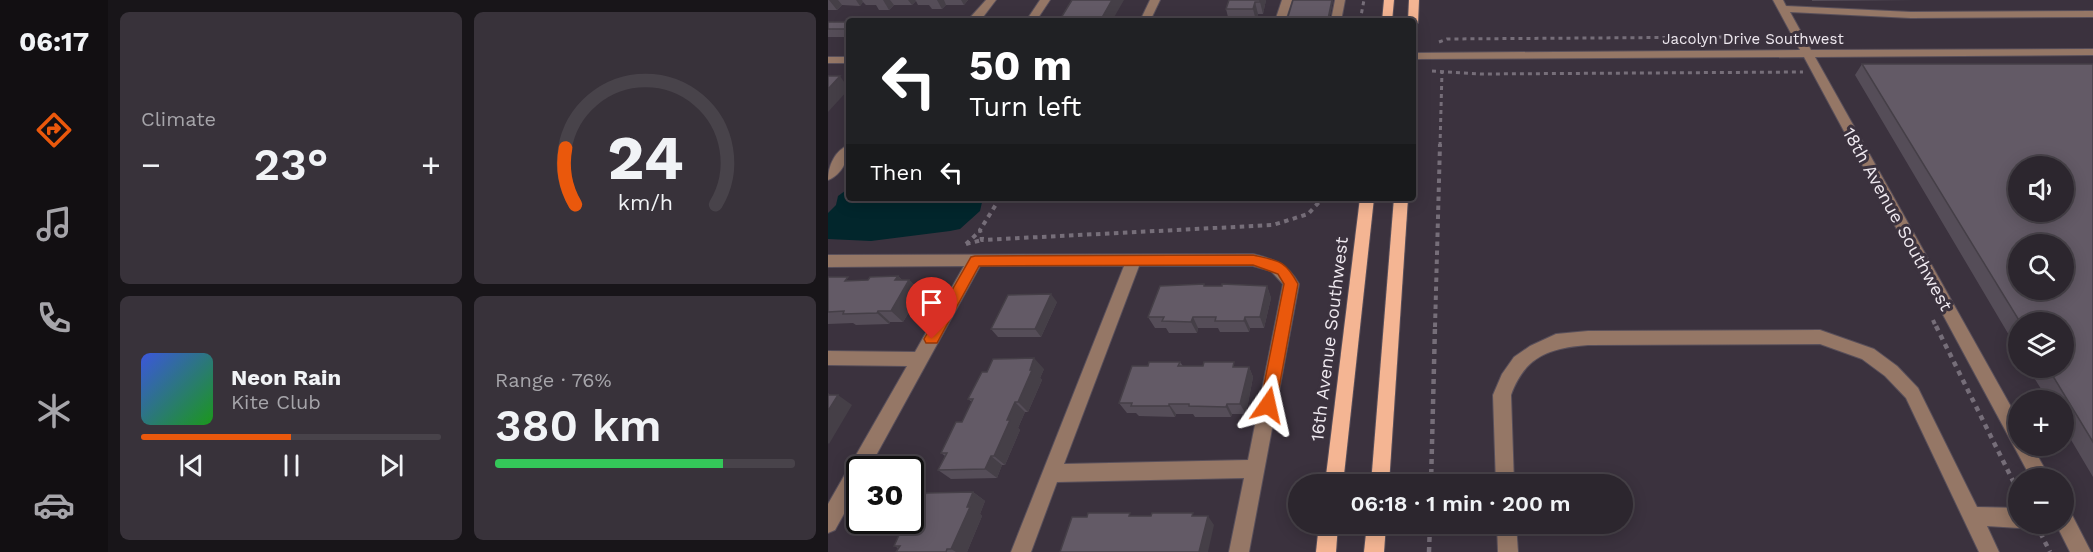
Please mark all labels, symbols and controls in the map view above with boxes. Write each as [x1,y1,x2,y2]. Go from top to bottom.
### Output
text: 06:17 [19,26,89,58]
street label: Jacolyn Drive Southwest [1662,30,1844,48]
text: 50 m [969,41,1072,90]
icon: left [870,42,948,120]
text: Turn left [969,91,1081,123]
text: Climate [141,107,216,131]
icon: directions [33,109,75,151]
text: 24 [607,121,683,194]
street label: 18th Avenue Southwest [1839,124,1957,315]
text: 23° [254,138,328,191]
text: − [141,145,161,184]
text: + [421,145,441,184]
icon: left [935,156,968,189]
map controls [2008,156,2074,534]
button: sound [2008,156,2074,222]
text: Then [870,160,923,185]
text: km/h [617,190,673,215]
icon: music [33,203,75,245]
button: search [2008,234,2074,300]
street label: 16th Avenue Southwest [1306,235,1352,443]
pin [906,277,957,339]
icon: arrive [915,286,948,319]
icon: phone [33,297,75,339]
button: layers [2008,312,2074,378]
text: Neon Rain [231,365,341,390]
text: Range · 76% [495,368,612,392]
position arrow [1236,373,1300,437]
icon: climate [33,390,75,432]
text: Kite Club [231,390,321,414]
button: + [2008,390,2074,456]
text: 380 km [495,399,662,452]
icon: previous [175,449,208,482]
icon: pause [275,449,308,482]
icon: next [375,449,408,482]
speed limit sign: 30 [846,456,924,534]
button: − [2008,468,2074,534]
icon: car [33,484,75,526]
text: 06:18 · 1 min · 200 m [1351,491,1570,516]

